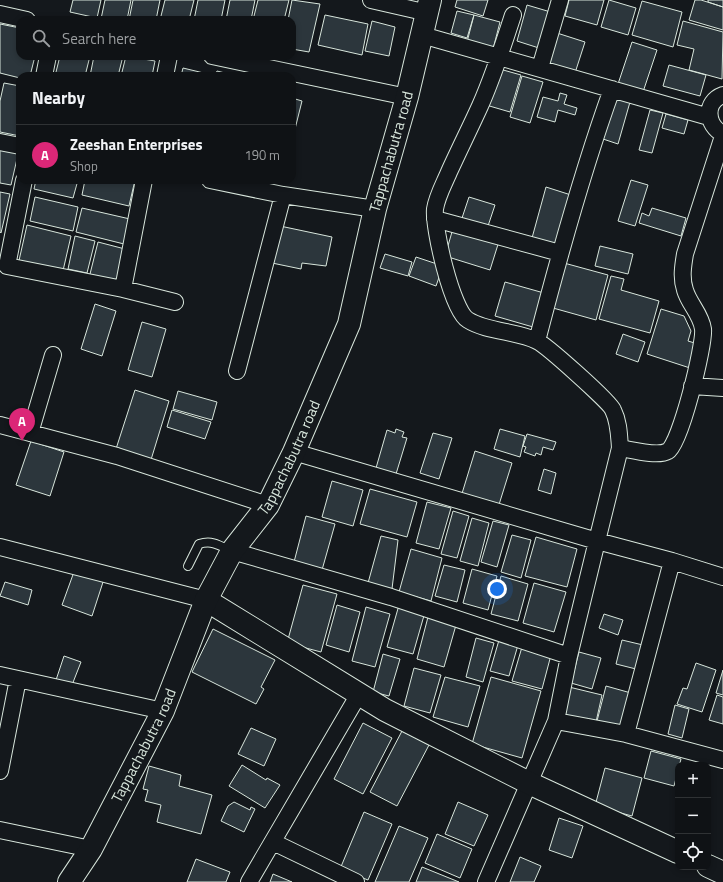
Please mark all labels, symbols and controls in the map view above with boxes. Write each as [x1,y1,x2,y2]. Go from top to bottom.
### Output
search box [16,16,296,60]
icon: search [30,27,52,49]
text: Search here [62,27,136,50]
text: Nearby [32,85,85,111]
street label: Tappachabutra road [363,89,419,215]
text: Zeeshan Enterprises [70,133,203,156]
text: A [41,145,49,165]
text: 190 m [244,145,280,165]
text: Shop [70,156,98,176]
street label: Tappachabutra road [252,396,326,520]
pin: A [9,408,35,441]
your location [487,579,507,599]
street label: Tappachabutra road [105,685,182,806]
map controls [675,762,711,870]
button: + [675,762,711,798]
button: − [675,798,711,834]
button: locate [675,834,711,870]

